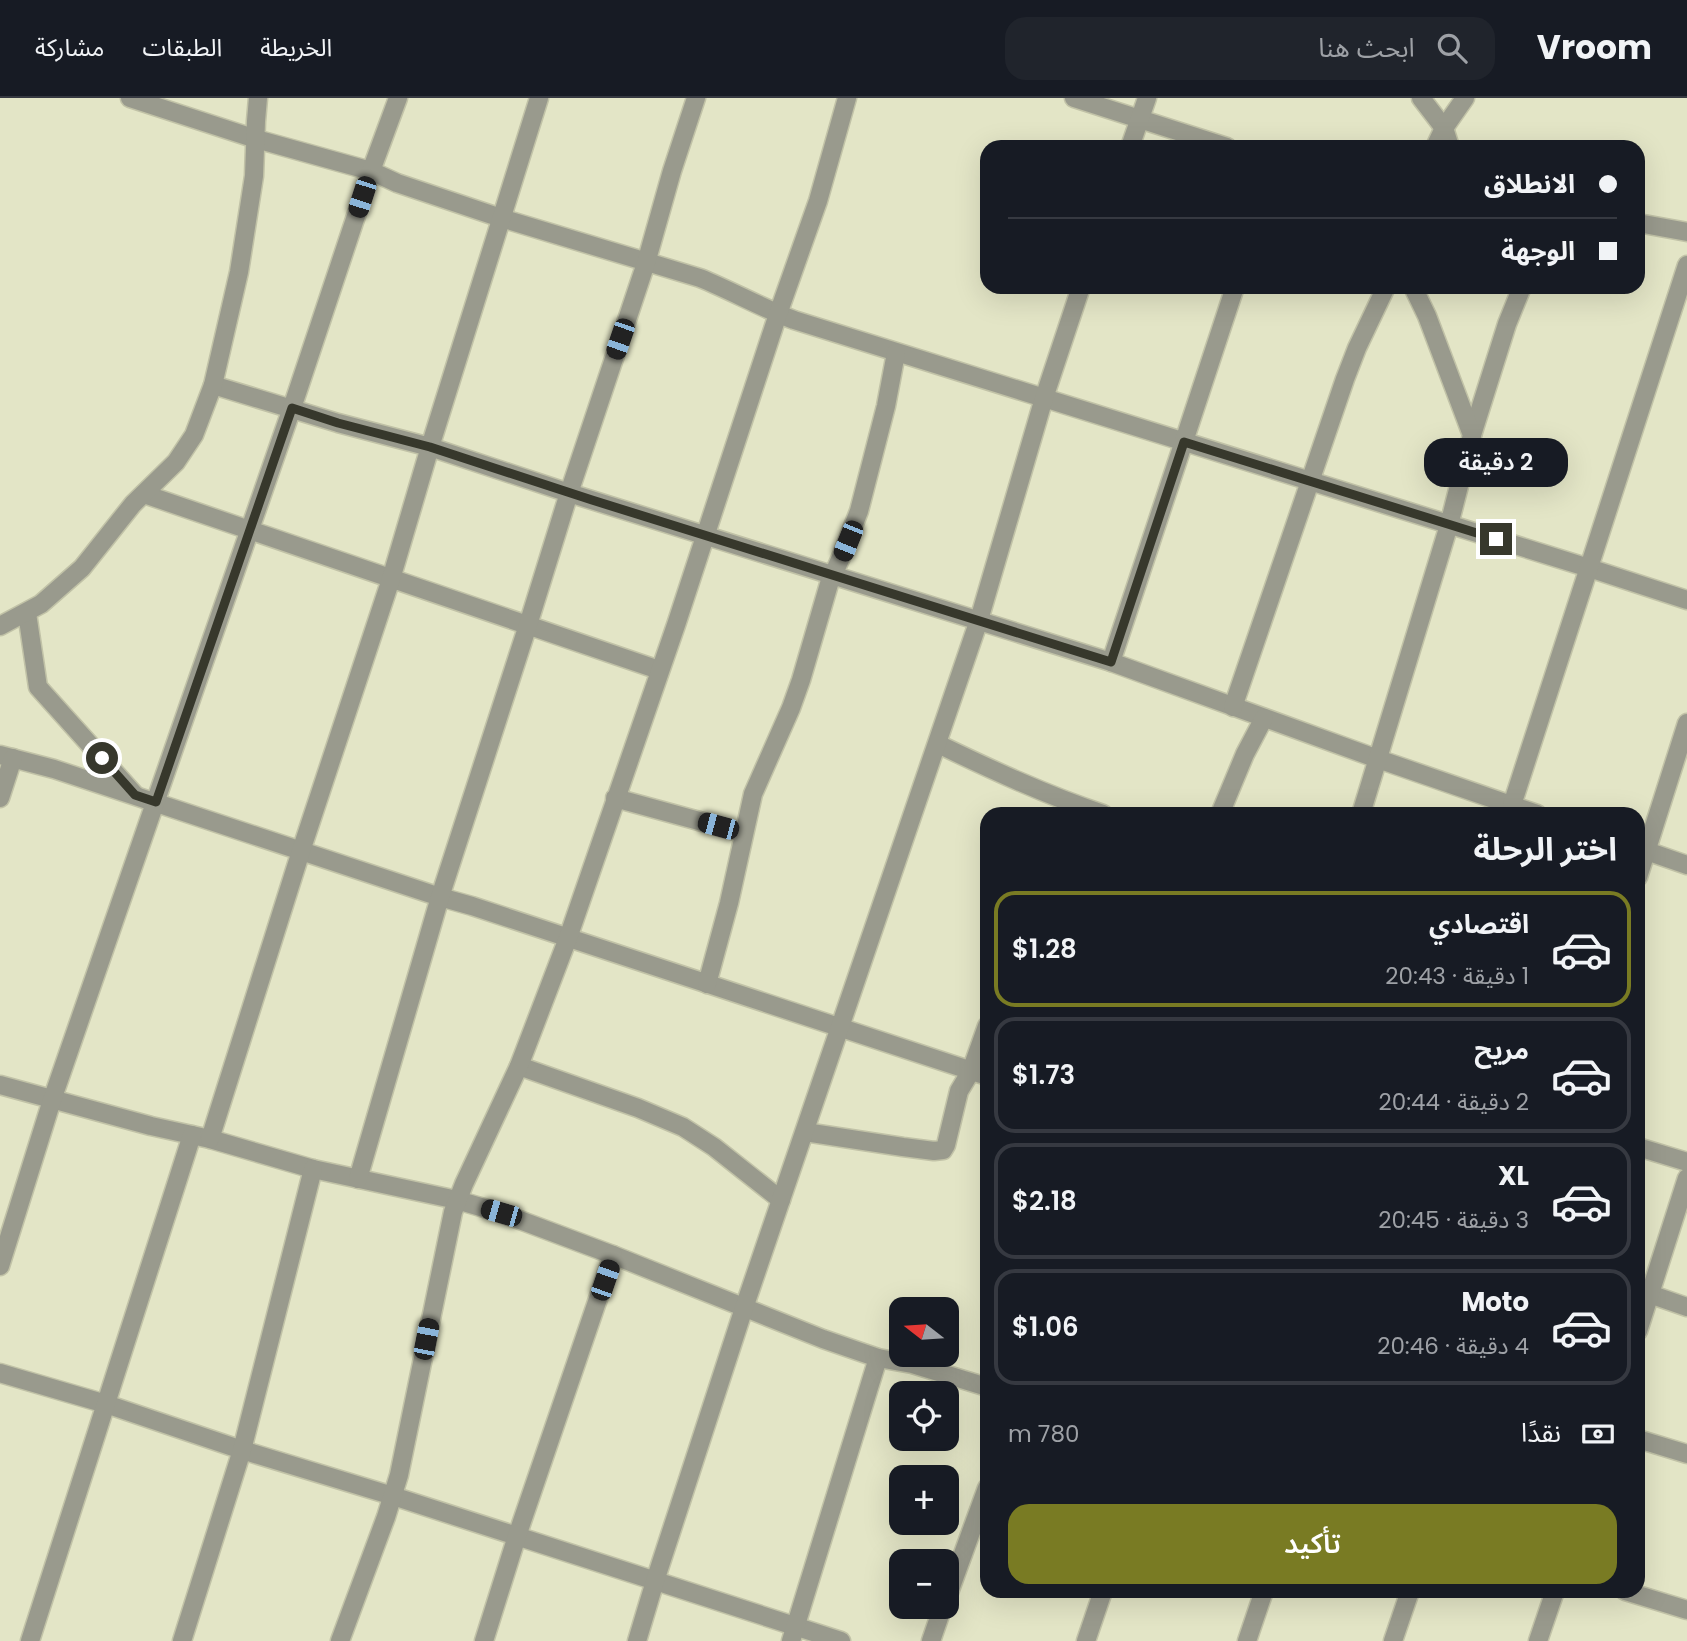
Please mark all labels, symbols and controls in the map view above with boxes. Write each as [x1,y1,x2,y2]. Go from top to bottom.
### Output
search box [1005,17,1495,80]
text: Vroom [1537,24,1652,71]
icon: search [1433,29,1471,67]
text: ابحث هنا [1318,30,1415,66]
text: مشاركة [35,31,104,64]
text: الطبقات [142,31,222,64]
text: الخريطة [260,31,332,64]
text: الانطلاق [1484,166,1575,202]
car [346,174,379,220]
text: الوجهة [1501,233,1575,269]
car [604,316,637,362]
callout: 2 دقيقة [1424,438,1568,486]
text: 2 دقيقة [1459,446,1533,478]
car [831,518,866,564]
route end [1480,523,1512,555]
route start [86,742,118,774]
car [695,810,742,842]
text: اختر الرحلة [1474,826,1617,871]
text: اقتصادي [1429,906,1529,942]
icon: car [1550,918,1613,981]
text: $1.28 [1012,931,1077,967]
text: 1 دقيقة · 20:43 [1385,960,1529,992]
text: مريح [1474,1032,1529,1068]
icon: car [1550,1044,1613,1107]
text: $1.73 [1012,1057,1075,1093]
text: 2 دقيقة · 20:44 [1379,1086,1529,1118]
text: XL [1498,1158,1529,1194]
icon: car [1550,1170,1613,1233]
text: $2.18 [1012,1183,1077,1219]
car [478,1197,525,1229]
text: 3 دقيقة · 20:45 [1378,1204,1529,1236]
car [589,1257,622,1303]
text: Moto [1461,1284,1529,1320]
icon: car [1550,1296,1613,1359]
north arrow [889,1297,959,1367]
map controls [889,1297,959,1619]
text: $1.06 [1012,1309,1079,1345]
car [412,1316,441,1362]
text: 4 دقيقة · 20:46 [1377,1330,1529,1362]
button: locate [889,1381,959,1451]
text: نقدًا [1521,1415,1561,1451]
icon: cash [1579,1415,1617,1453]
text: 780 m [1008,1418,1079,1450]
button: + [889,1465,959,1535]
button: تأكيد [1008,1504,1617,1584]
button: − [889,1549,959,1619]

